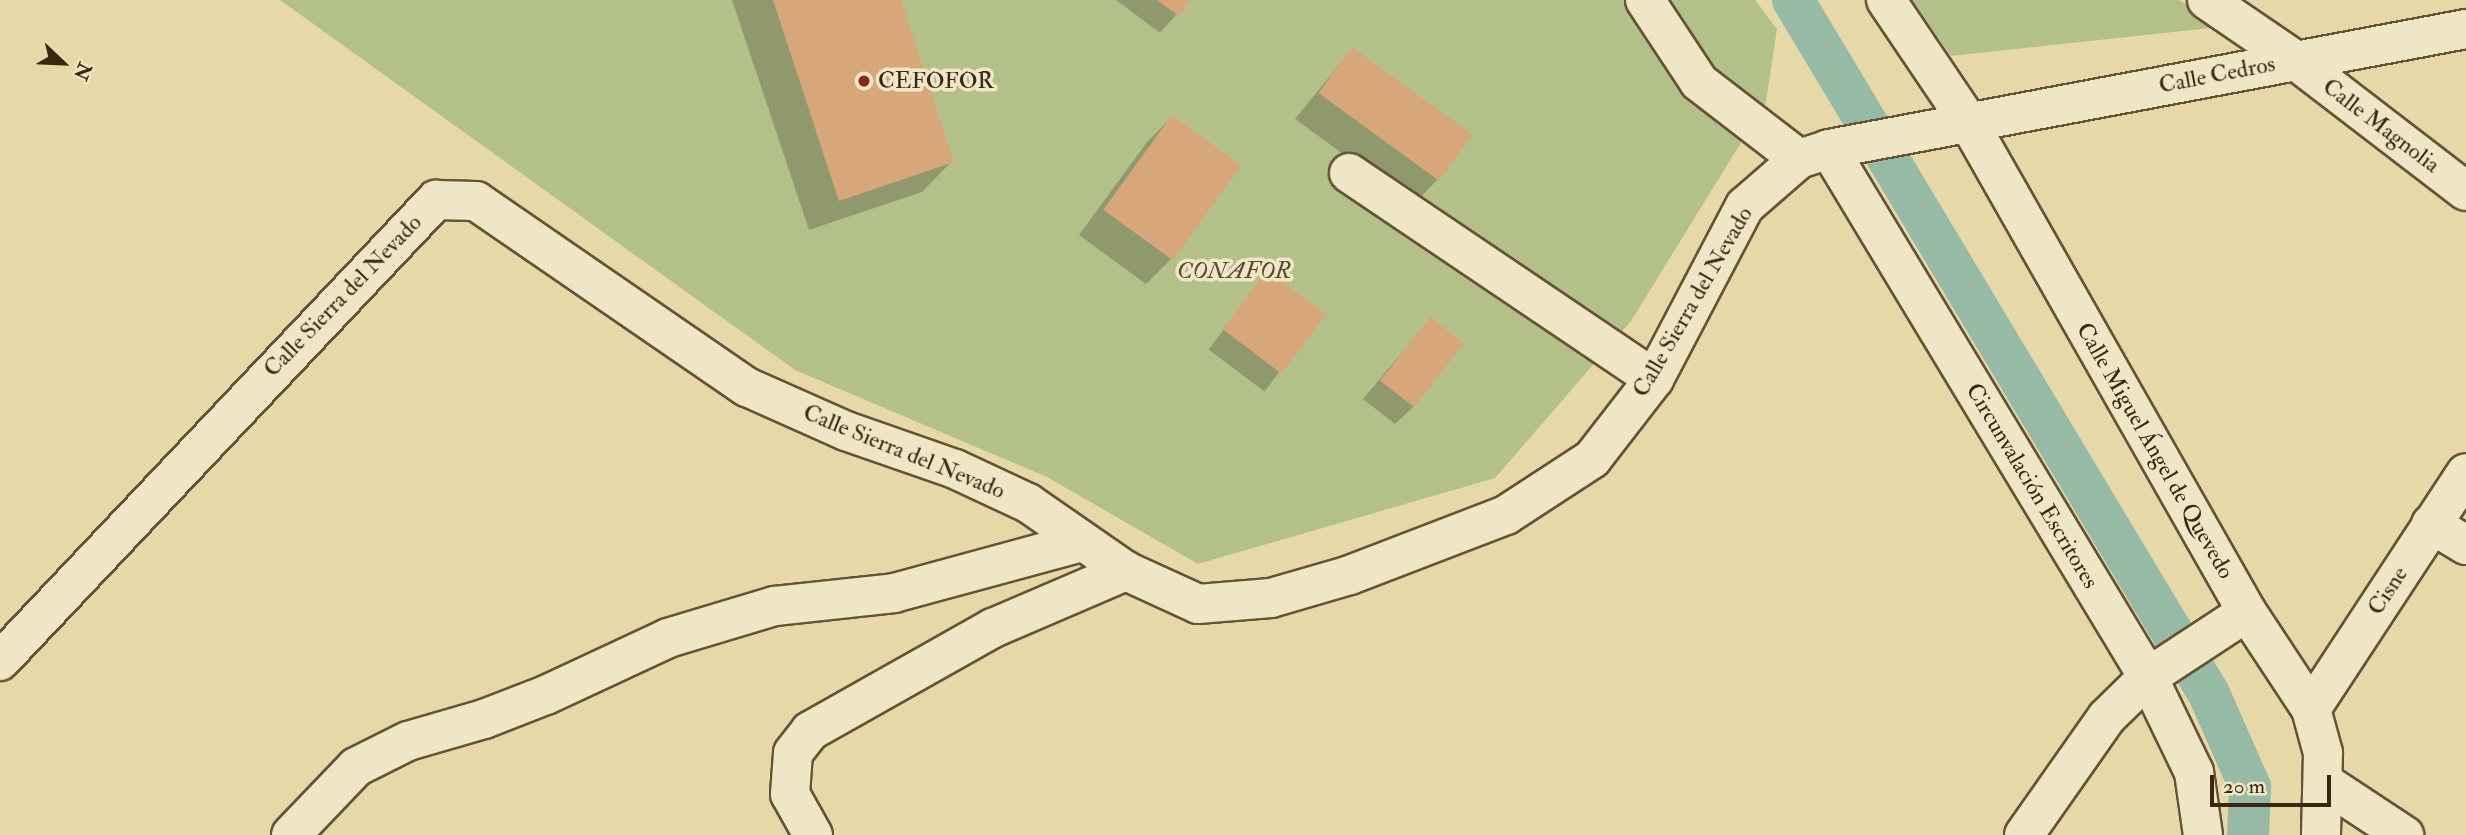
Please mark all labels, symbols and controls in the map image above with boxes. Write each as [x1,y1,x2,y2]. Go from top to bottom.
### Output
north arrow [28,28,98,98]
street label: Calle Cedros [2157,50,2277,100]
text: N [68,59,97,84]
place label: CEFOFOR [878,67,994,95]
marker: CEFOFOR [856,73,872,89]
street label: Calle Magnolia [2317,73,2445,179]
street label: Calle Sierra del Nevado [1627,202,1759,402]
street label: Calle Sierra del Nevado [258,209,428,383]
park label: CONAFOR [1177,257,1291,285]
street label: Calle Miguel Ángel de Quevedo [2070,318,2240,584]
street label: Circunvalación Escritores [1960,378,2104,594]
street label: Calle Sierra del Nevado [799,399,1009,505]
street label: Cisne [2362,562,2414,620]
scale bar [2214,762,2335,806]
text: 20 m [2223,773,2265,800]

